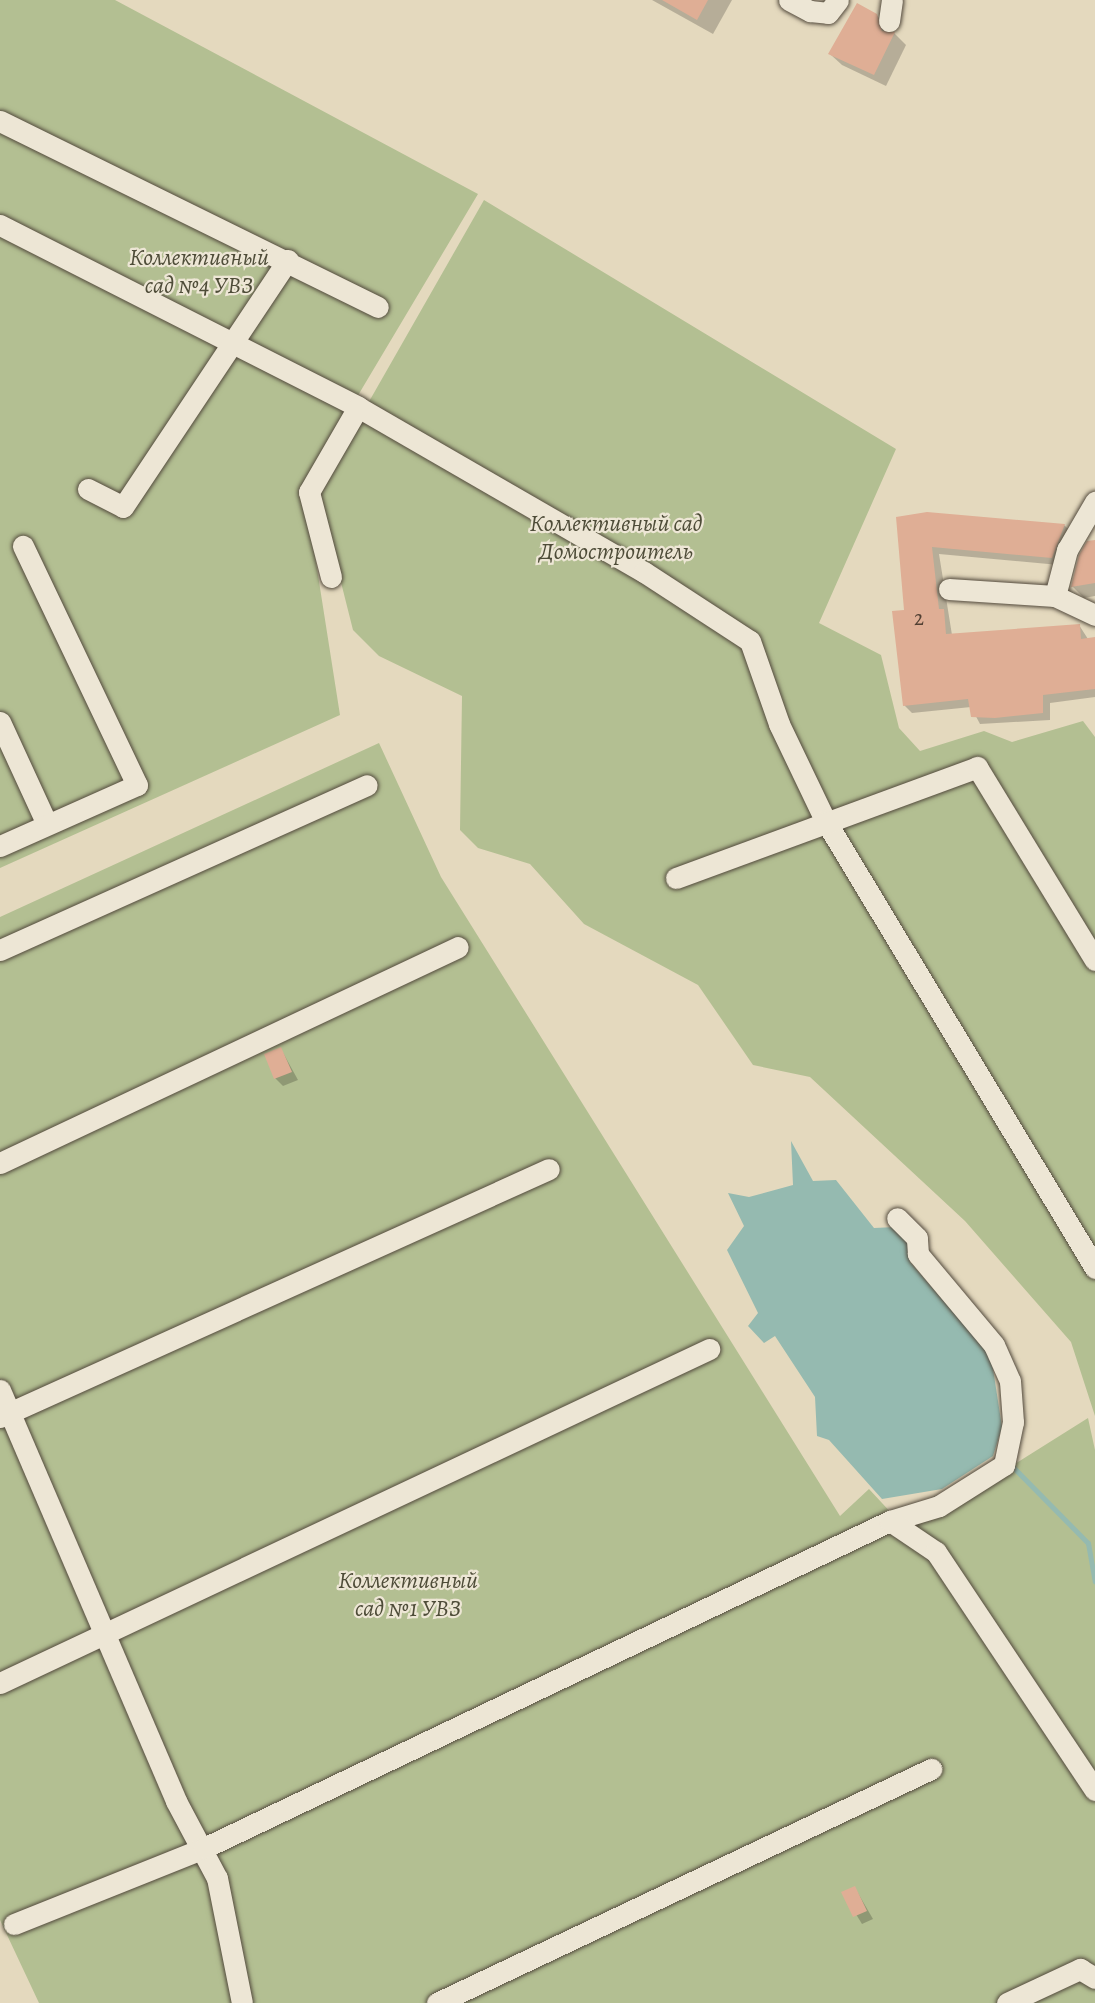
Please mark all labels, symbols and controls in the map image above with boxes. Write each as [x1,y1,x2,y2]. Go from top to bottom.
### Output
park label: Коллективный сад №4 УВЗ [129,244,269,300]
park label: Коллективный сад Домостроитель [530,510,702,566]
house number: 2 [914,605,924,631]
park label: Коллективный сад №1 УВЗ [338,1567,478,1623]

